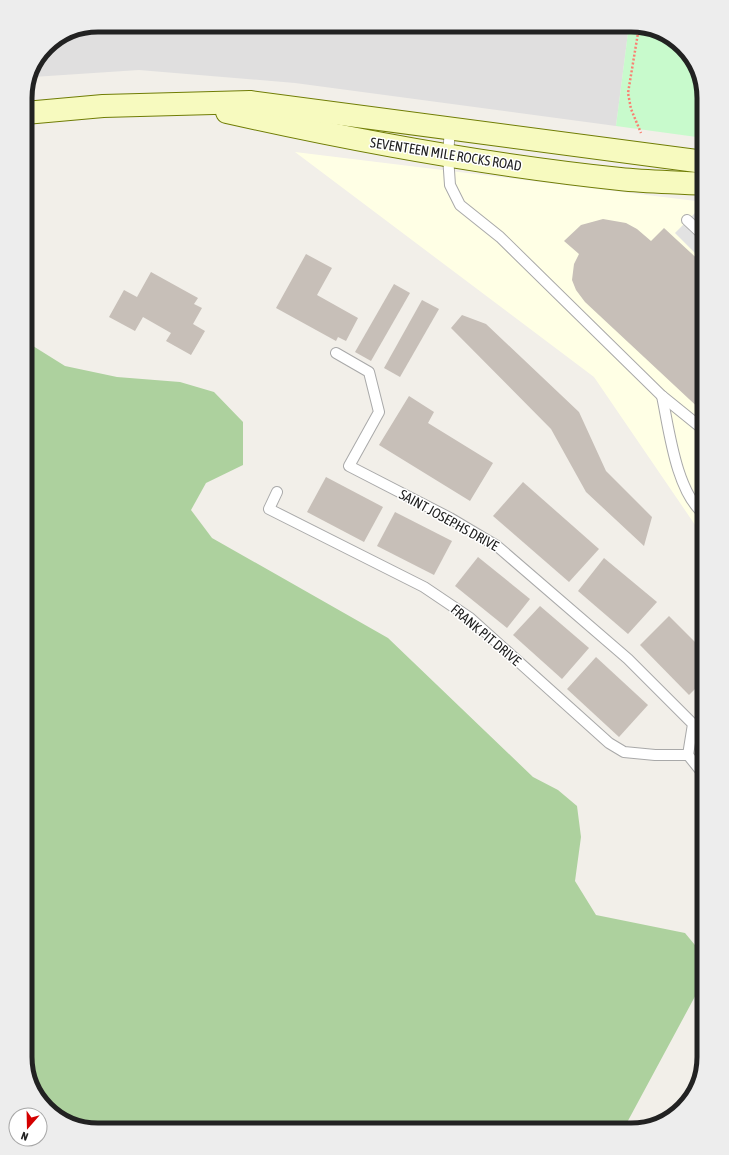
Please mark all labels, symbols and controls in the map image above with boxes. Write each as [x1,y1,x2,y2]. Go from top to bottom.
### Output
street label: SEVENTEEN MILE ROCKS ROAD [369,134,523,174]
street label: SAINT JOSEPHS DRIVE [397,486,502,554]
street label: FRANK PIT DRIVE [448,601,524,669]
north arrow [8,1107,48,1147]
text: N [19,1130,30,1143]

